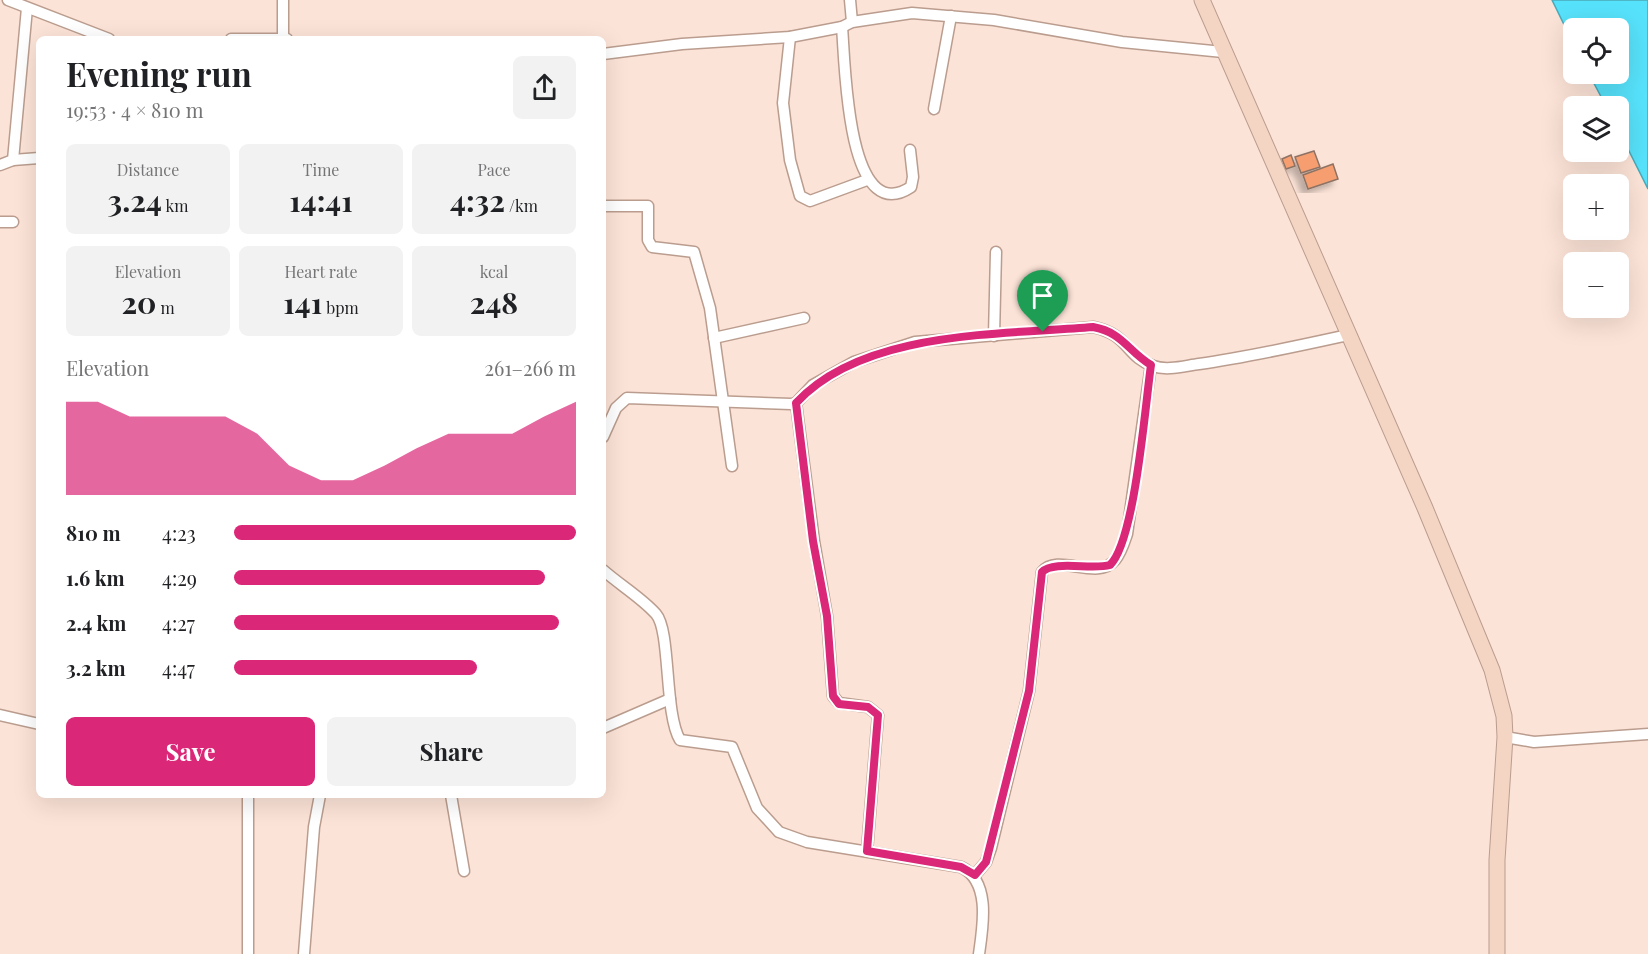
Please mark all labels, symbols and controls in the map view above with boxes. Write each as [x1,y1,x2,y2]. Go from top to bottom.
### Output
map controls [1563,18,1629,318]
button: locate [1563,18,1629,84]
text: Evening run [66,51,252,95]
button: share [513,56,576,119]
text: 19:53 · 4 × 810 m [66,96,204,123]
button: layers [1563,96,1629,162]
text: Distance [117,159,179,180]
text: Time [303,159,339,180]
text: Pace [477,159,511,180]
button: + [1563,174,1629,240]
text: 3.24 [108,180,162,220]
text: 14:41 [289,180,353,220]
text: 4:32 [450,180,505,220]
text: km [162,195,188,216]
text: /km [505,195,538,216]
button: − [1563,252,1629,318]
text: Elevation [115,261,181,282]
text: Heart rate [284,261,358,282]
text: kcal [480,261,508,282]
pin [1017,270,1068,332]
icon: arrive [1026,279,1059,312]
text: 20 [121,282,156,322]
text: 141 [283,282,322,322]
text: 248 [470,282,518,322]
text: m [156,297,175,318]
text: bpm [322,297,359,318]
text: Elevation [66,354,149,381]
text: 261–266 m [485,354,576,381]
text: 810 m [66,519,121,546]
text: 4:23 [162,519,196,546]
text: 1.6 km [66,564,125,591]
text: 4:29 [162,564,197,591]
text: 2.4 km [66,609,126,636]
text: 4:27 [162,609,195,636]
text: 3.2 km [66,654,126,681]
text: 4:47 [162,654,195,681]
button: Save [66,717,315,786]
button: Share [327,717,576,786]

